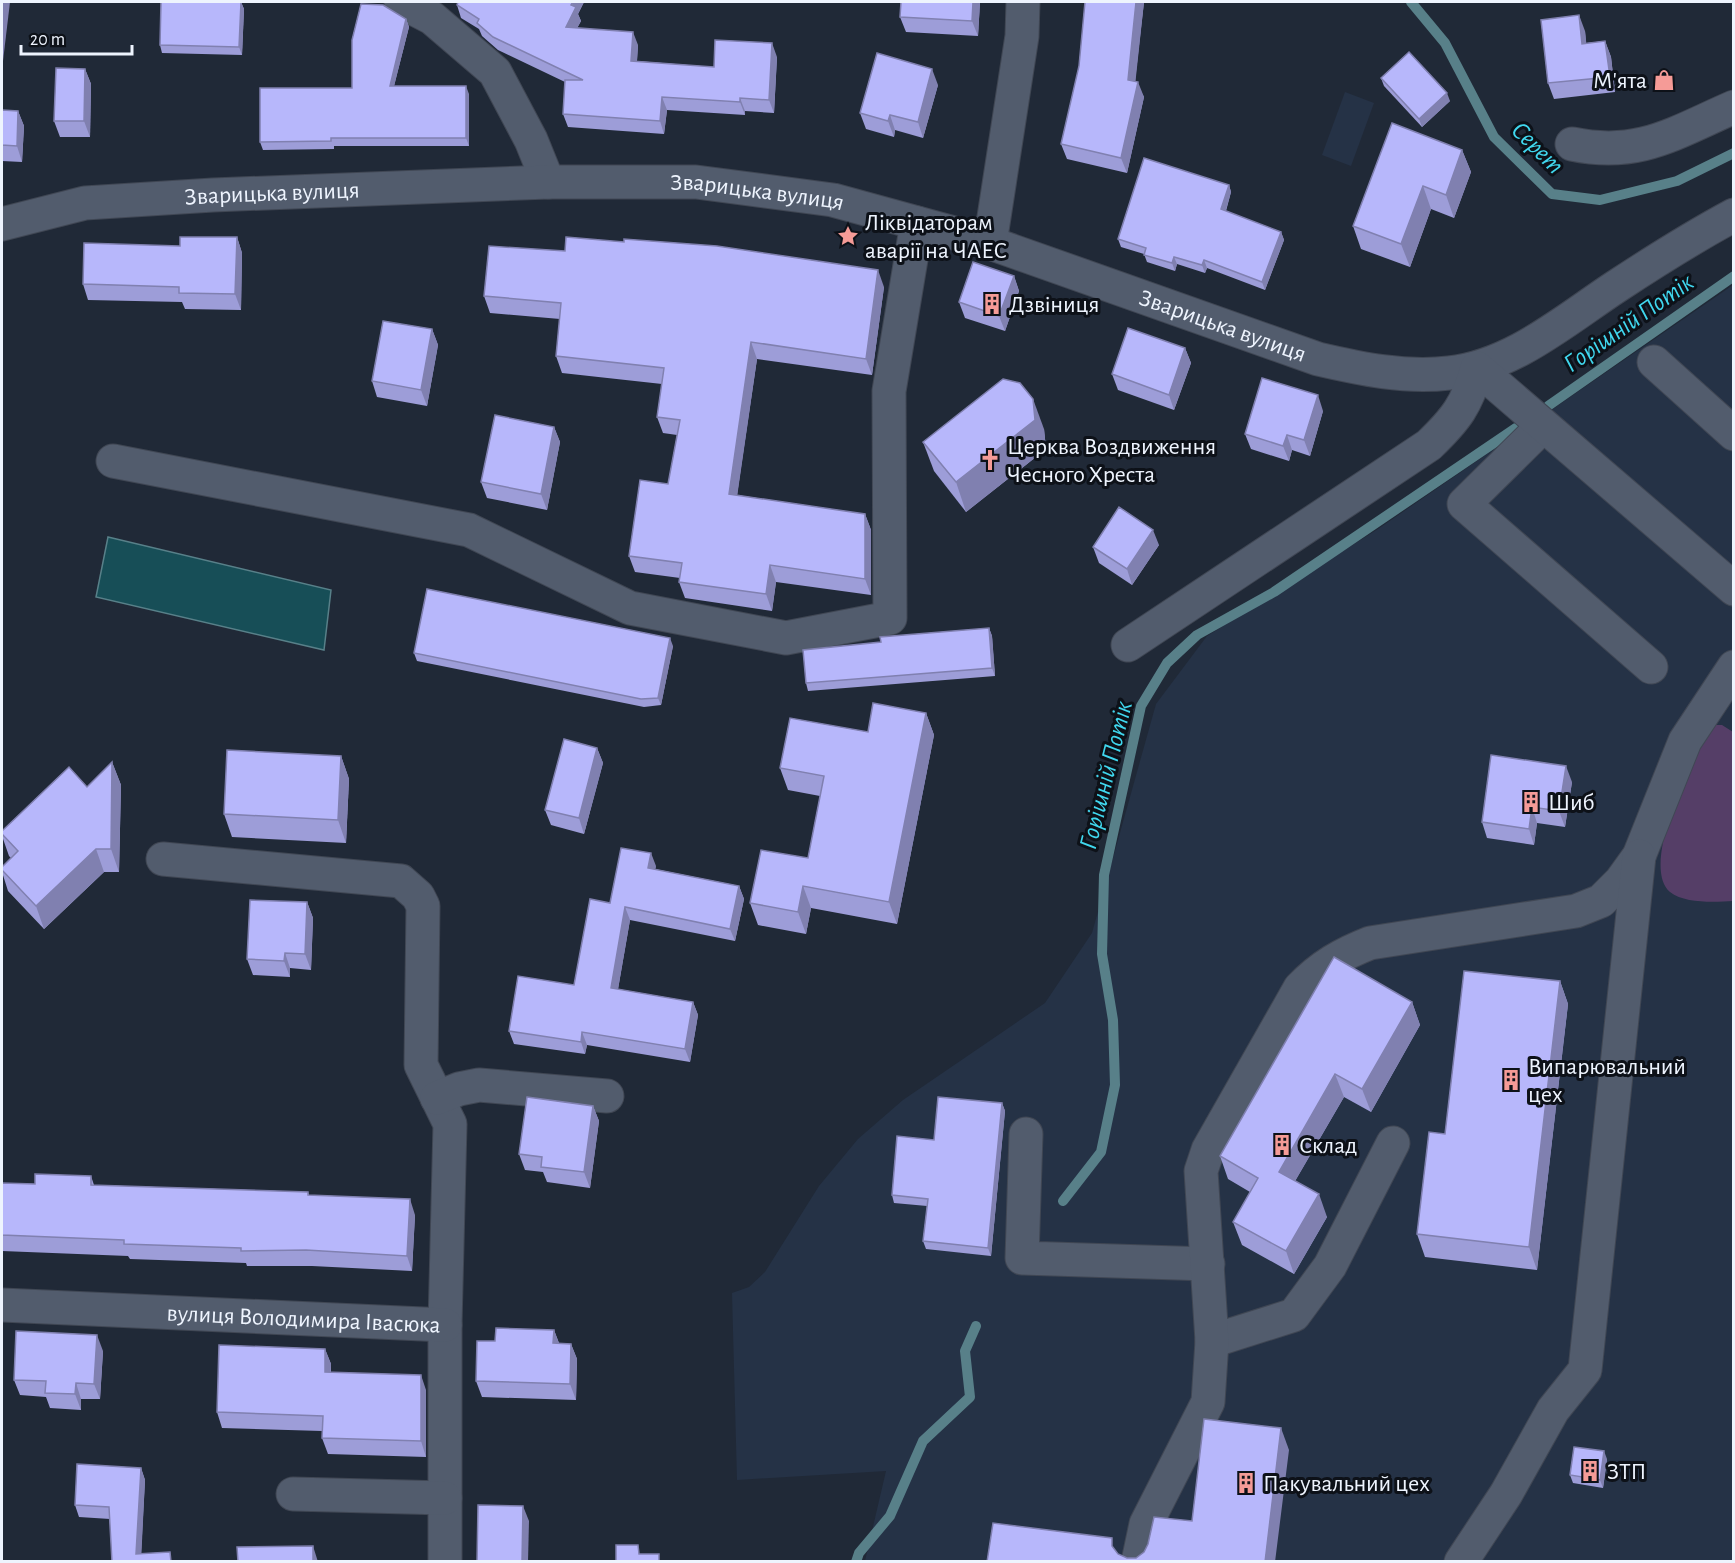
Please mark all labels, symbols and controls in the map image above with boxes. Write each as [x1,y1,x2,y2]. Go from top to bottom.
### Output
scale bar [21,18,132,56]
text: 20 m [30,31,65,49]
shop icon: М'ята [1652,68,1676,92]
place label: М'ята [1593,69,1647,93]
water label: Серет [1506,117,1568,179]
street label: Зварицька вулиця [670,171,847,216]
street label: Зварицька вулиця [184,178,360,210]
place label: Ліквідаторам аварії на ЧАЕС [865,211,1007,263]
place icon: Ліквідаторам аварії на ЧАЕС [836,224,860,248]
water label: Горішній Потік [1559,268,1698,377]
street label: Зварицька вулиця [1136,286,1309,367]
building icon: Дзвіниця [980,292,1004,316]
place label: Дзвіниця [1009,293,1099,317]
place label: Церква Воздвиження Чесного Хреста [1007,435,1216,487]
church icon: Церква Воздвиження Чесного Хреста [978,448,1002,472]
water label: Горішній Потік [1075,698,1137,852]
building icon: Шиб [1519,790,1543,814]
place label: Шиб [1548,791,1595,815]
place label: Випарювальний цех [1528,1055,1686,1107]
building icon: Випарювальний цех [1499,1068,1523,1092]
building icon: Склад [1270,1133,1294,1157]
place label: Склад [1299,1134,1357,1158]
street label: вулиця Володимира Івасюка [166,1301,441,1338]
building icon: ЗТП [1578,1459,1602,1483]
place label: ЗТП [1607,1460,1646,1484]
building icon: Пакувальний цех [1234,1471,1258,1495]
place label: Пакувальний цех [1263,1472,1430,1496]

